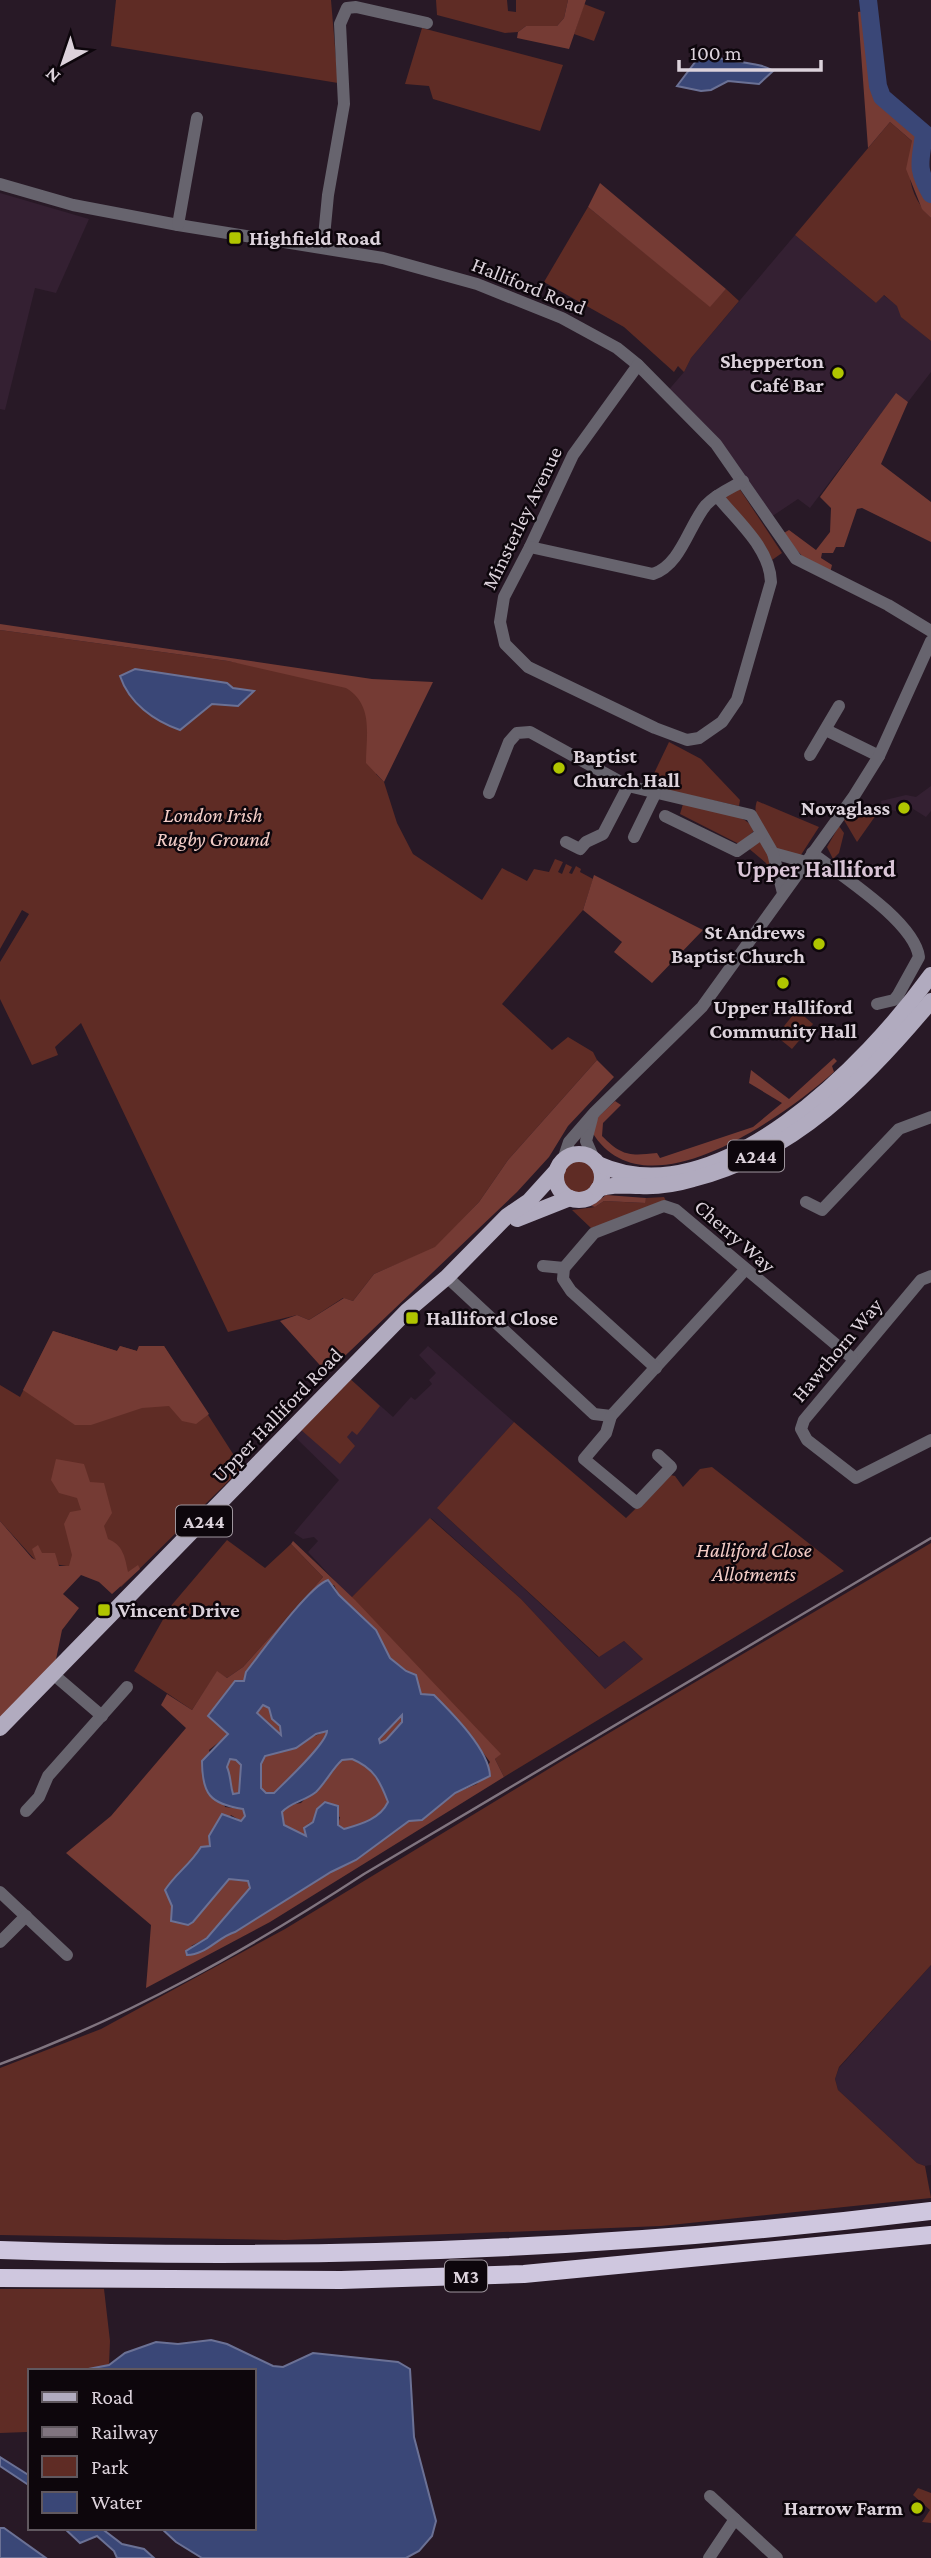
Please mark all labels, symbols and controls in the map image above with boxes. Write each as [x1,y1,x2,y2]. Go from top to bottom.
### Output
north arrow [28,28,98,98]
scale bar [679,28,821,72]
text: 100 m [690,41,742,65]
text: N [41,63,64,88]
place label: Highfield Road [249,226,381,250]
marker: Highfield Road [227,230,243,246]
street label: Halliford Road [468,252,590,320]
place label: Shepperton Café Bar [720,349,825,397]
marker: Shepperton Café Bar [830,365,846,381]
street label: Minsterley Avenue [477,443,567,593]
place label: Baptist Church Hall [573,744,680,792]
marker: Baptist Church Hall [551,760,567,776]
place label: Novaglass [801,796,890,820]
marker: Novaglass [896,800,912,816]
park label: London Irish Rugby Ground [156,803,271,851]
district label: Upper Halliford [736,855,896,882]
place label: St Andrews Baptist Church [671,920,805,968]
marker: St Andrews Baptist Church [811,936,827,952]
marker: Upper Halliford Community Hall [775,975,791,991]
place label: Upper Halliford Community Hall [709,995,857,1043]
road number: A244 [728,1140,784,1172]
street label: Cherry Way [690,1194,781,1278]
street label: Hawthorn Way [787,1293,887,1407]
place label: Halliford Close [426,1306,558,1330]
marker: Halliford Close [404,1310,420,1326]
street label: Upper Halliford Road [207,1343,347,1487]
road number: A244 [176,1506,232,1536]
park label: Halliford Close Allotments [696,1538,812,1586]
place label: Vincent Drive [117,1598,240,1622]
marker: Vincent Drive [96,1602,112,1618]
road number: M3 [445,2260,487,2292]
legend [28,2369,256,2530]
text: Road [91,2385,134,2409]
text: Railway [91,2420,158,2444]
text: Park [91,2455,128,2479]
text: Water [91,2490,143,2514]
place label: Harrow Farm [784,2496,903,2520]
marker: Harrow Farm [909,2500,925,2516]

